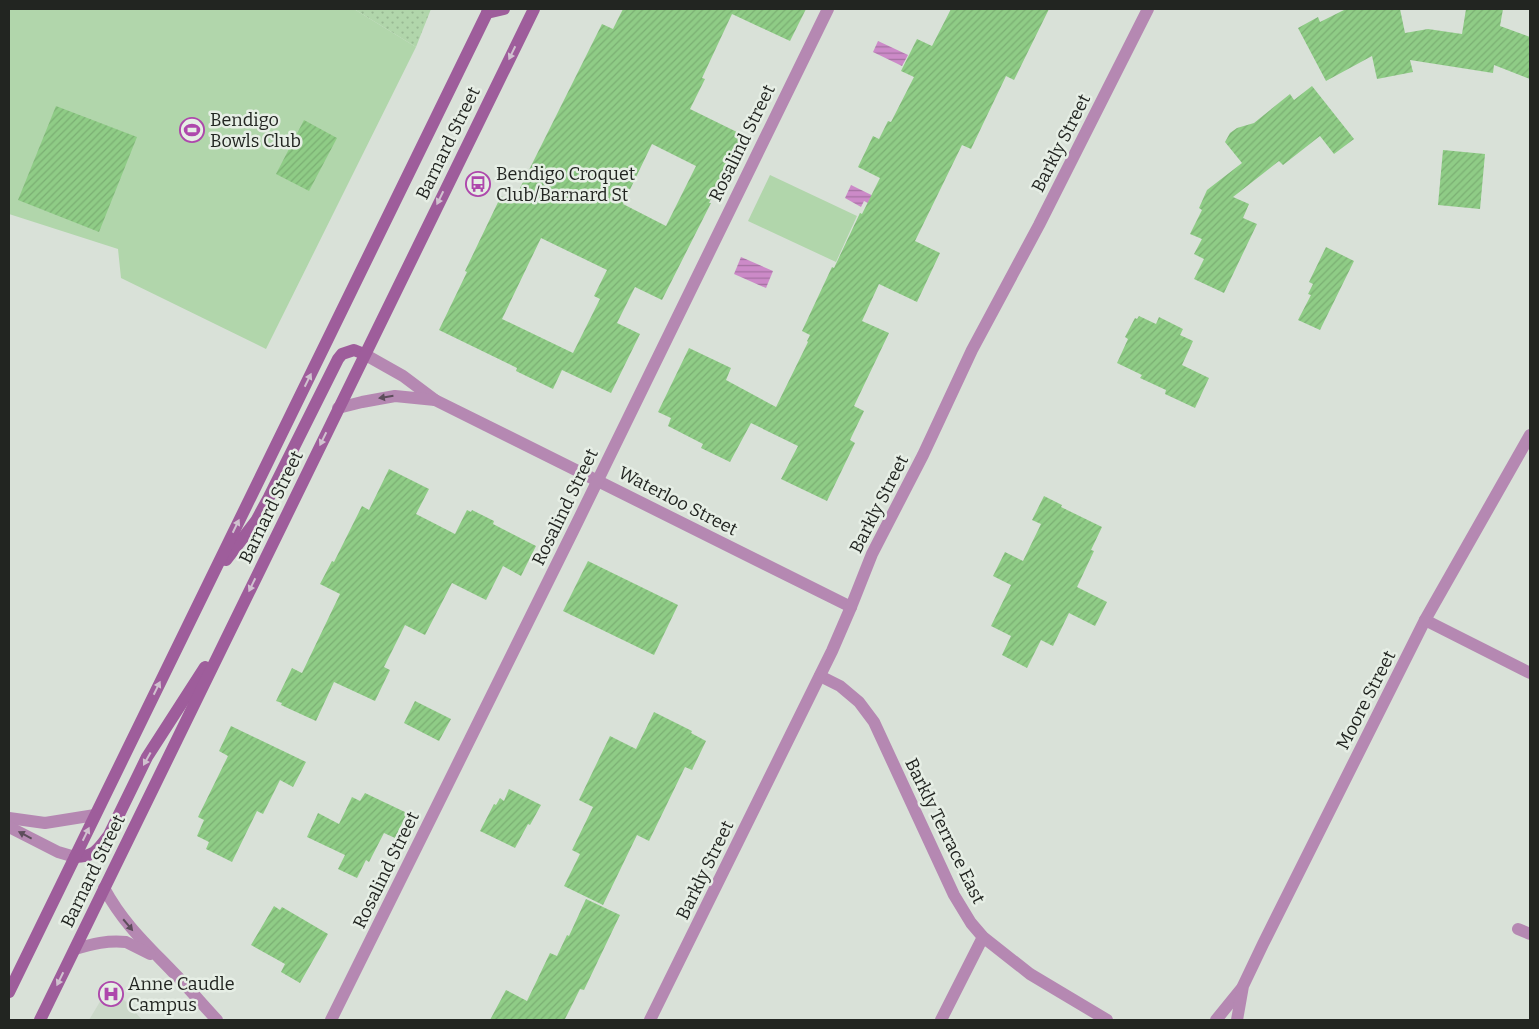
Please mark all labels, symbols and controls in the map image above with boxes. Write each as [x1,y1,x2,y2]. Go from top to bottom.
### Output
one-way arrow [508,45,516,60]
street label: Rosalind Street [704,81,780,205]
street label: Barnard Street [411,83,485,203]
street label: Barkly Street [1027,90,1095,196]
place label: Bendigo Bowls Club [210,109,301,152]
sports icon: Bendigo Bowls Club [179,117,205,143]
place label: Bendigo Croquet Club/Barnard St [496,163,636,206]
bus stop icon: Bendigo Croquet Club/Barnard St [465,171,491,197]
one-way arrow [436,191,444,205]
one-way arrow [304,373,312,387]
one-way arrow [378,393,394,401]
one-way arrow [319,432,327,446]
street label: Rosalind Street [527,445,603,569]
street label: Barnard Street [234,447,308,567]
street label: Barkly Street [845,451,913,557]
street label: Waterloo Street [615,462,742,541]
one-way arrow [232,519,240,533]
one-way arrow [248,578,256,592]
street label: Moore Street [1332,646,1401,753]
one-way arrow [153,681,161,695]
one-way arrow [143,751,151,766]
street label: Barkly Terrace East [900,755,990,908]
street label: Rosalind Street [348,808,424,932]
street label: Barnard Street [56,811,130,931]
street label: Barkly Street [672,816,739,923]
one-way arrow [82,827,90,841]
one-way arrow [19,831,32,840]
one-way arrow [123,919,134,932]
one-way arrow [56,972,64,986]
place label: Anne Caudle Campus [128,973,235,1016]
hospital icon: Anne Caudle Campus [98,981,124,1007]

